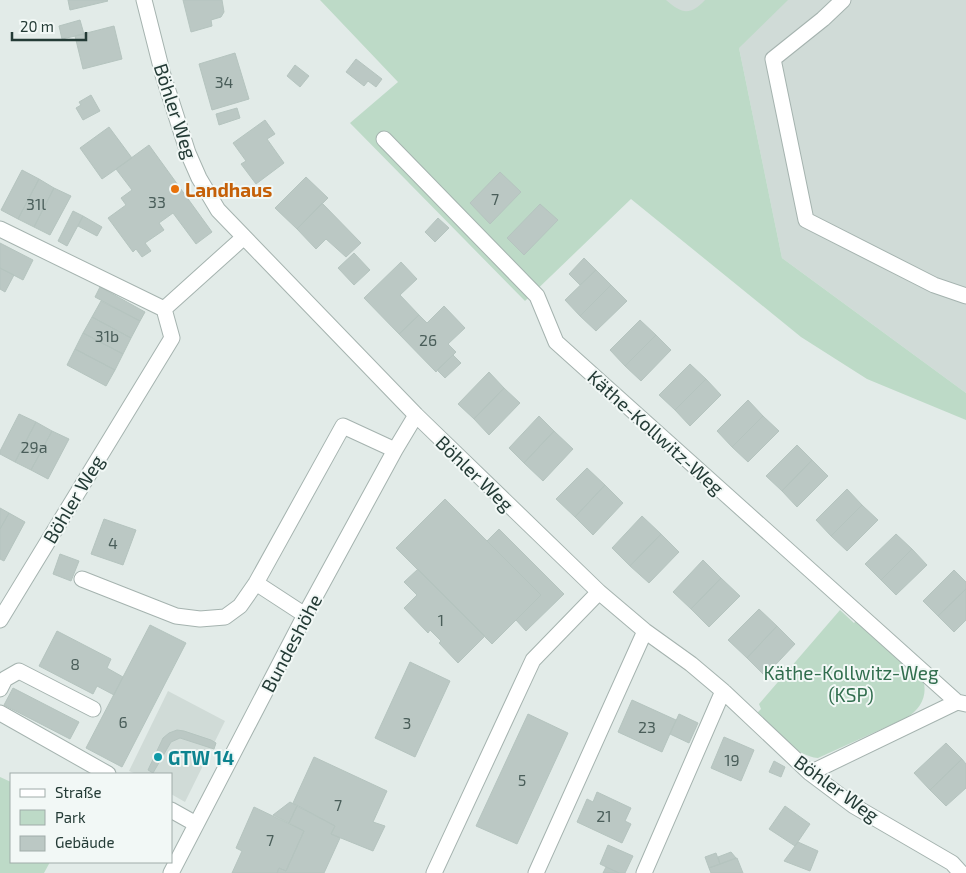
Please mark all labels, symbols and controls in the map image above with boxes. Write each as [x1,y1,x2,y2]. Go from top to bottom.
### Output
scale bar [12,10,86,42]
text: 20 m [20,17,54,35]
street label: Böhler Weg [150,60,202,162]
house number: 34 [215,72,234,91]
place label: Landhaus [185,178,272,201]
marker: Landhaus [169,183,181,195]
house number: 7 [491,189,499,208]
house number: 33 [148,192,166,211]
house number: 31l [26,194,46,213]
house number: 31b [95,326,119,345]
house number: 26 [419,330,437,349]
street label: Käthe-Kollwitz-Weg [583,365,729,499]
street label: Böhler Weg [431,430,519,516]
house number: 29a [21,437,47,456]
street label: Böhler Weg [38,450,109,547]
house number: 4 [108,533,118,552]
street label: Bundeshöhe [256,590,326,696]
house number: 1 [438,610,444,629]
house number: 8 [70,654,80,673]
park label: Käthe-Kollwitz-Weg (KSP) [763,661,939,706]
house number: 6 [118,712,128,731]
house number: 3 [403,713,411,732]
house number: 23 [638,717,656,736]
place label: GTW 14 [168,746,234,769]
house number: 19 [724,750,740,769]
street label: Böhler Weg [790,750,884,827]
marker: GTW 14 [152,751,164,763]
house number: 5 [518,770,526,789]
legend [10,773,172,863]
text: Straße [55,783,101,801]
house number: 7 [334,795,342,814]
house number: 21 [596,806,612,825]
text: Park [55,808,86,826]
house number: 7 [266,830,274,849]
text: Gebäude [55,833,114,851]

